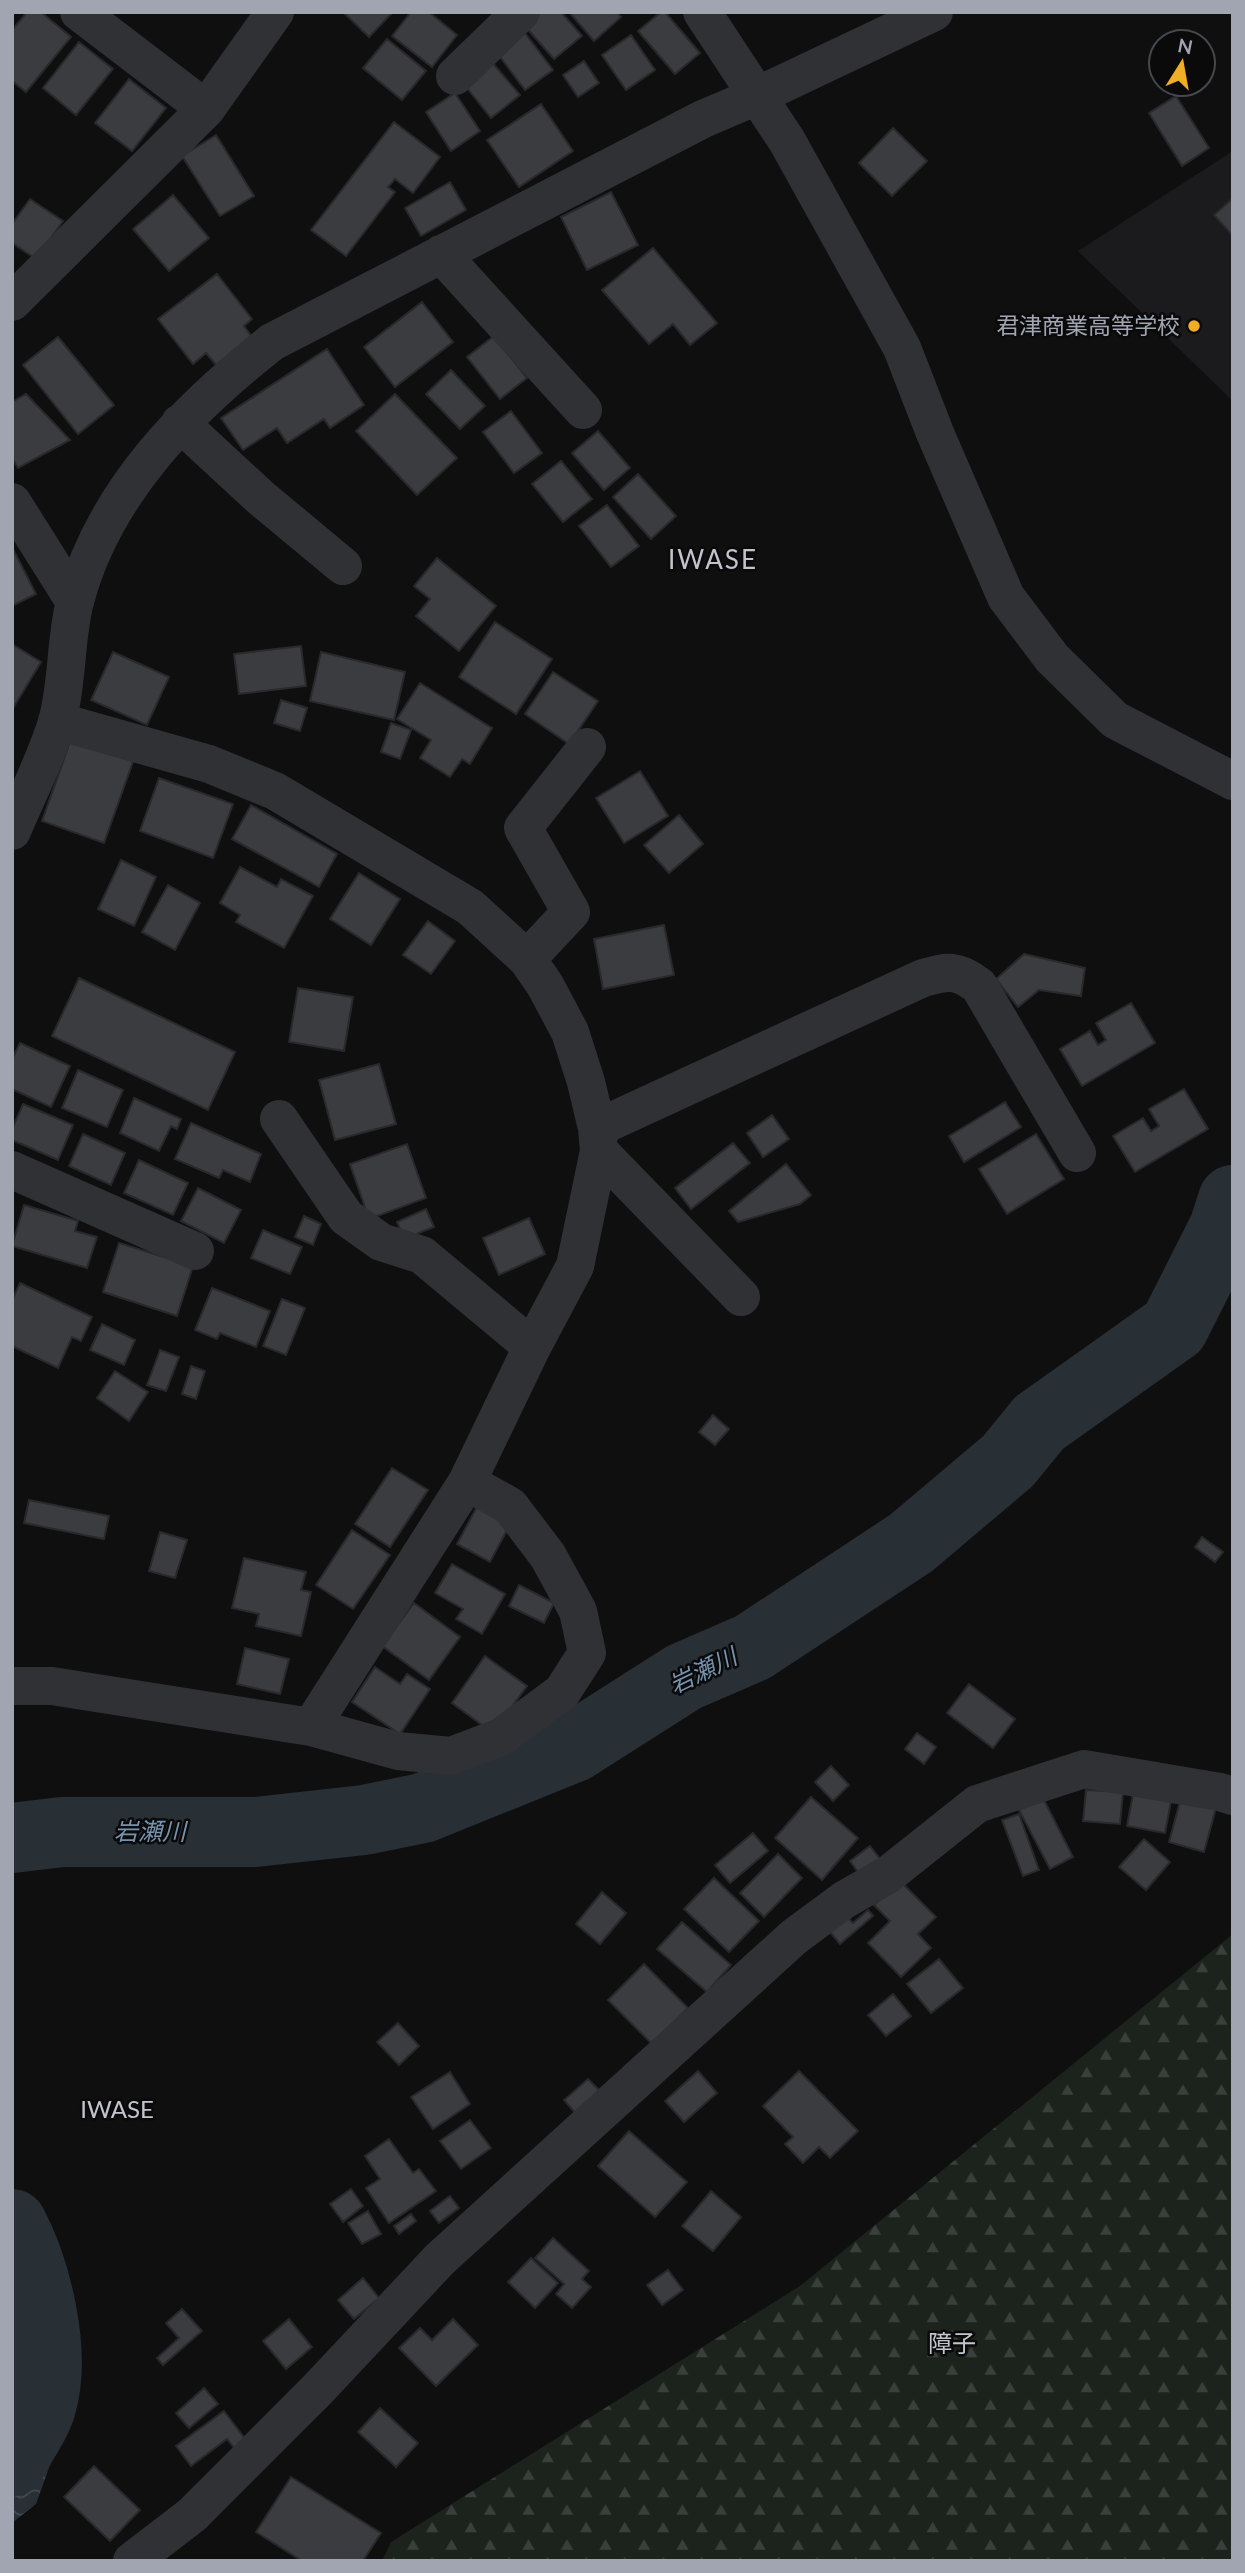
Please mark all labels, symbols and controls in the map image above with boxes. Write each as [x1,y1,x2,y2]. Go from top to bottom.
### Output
north arrow [1147,28,1217,98]
text: N [1176,33,1195,59]
place label: 君津商業高等学校 [996,311,1180,339]
marker: 君津商業高等学校 [1186,318,1202,334]
district label: IWASE [668,543,758,575]
water label: 岩瀬川 [664,1640,744,1698]
water label: 岩瀬川 [114,1816,189,1845]
district label: IWASE [80,2094,154,2123]
district label: 障子 [928,2328,976,2357]

